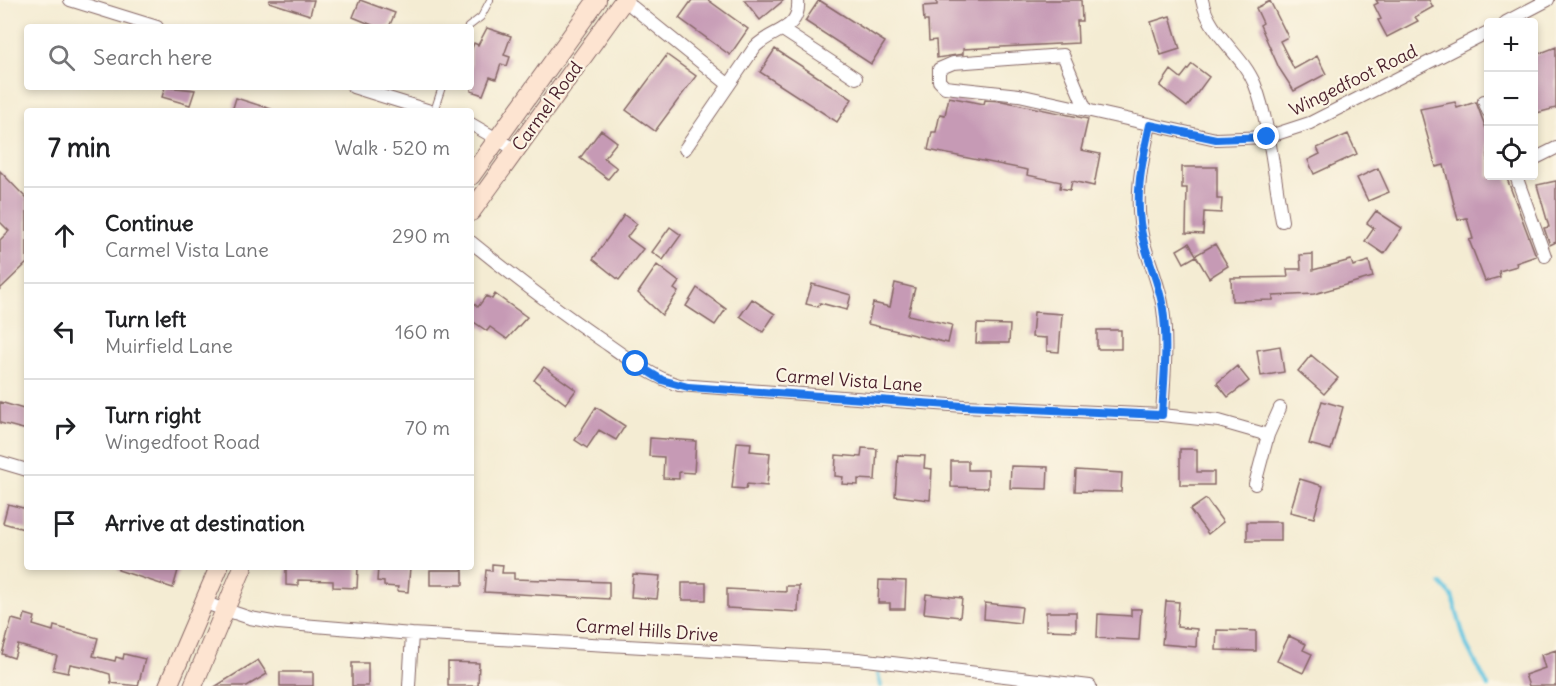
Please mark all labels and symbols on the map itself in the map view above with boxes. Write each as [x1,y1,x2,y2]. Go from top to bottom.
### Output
street label: Wingedfoot Road [1285,39,1421,121]
street label: Carmel Road [507,56,588,155]
route end [1253,123,1279,149]
route start [622,350,648,376]
street label: Carmel Vista Lane [775,363,923,397]
street label: Carmel Hills Drive [575,614,719,646]

